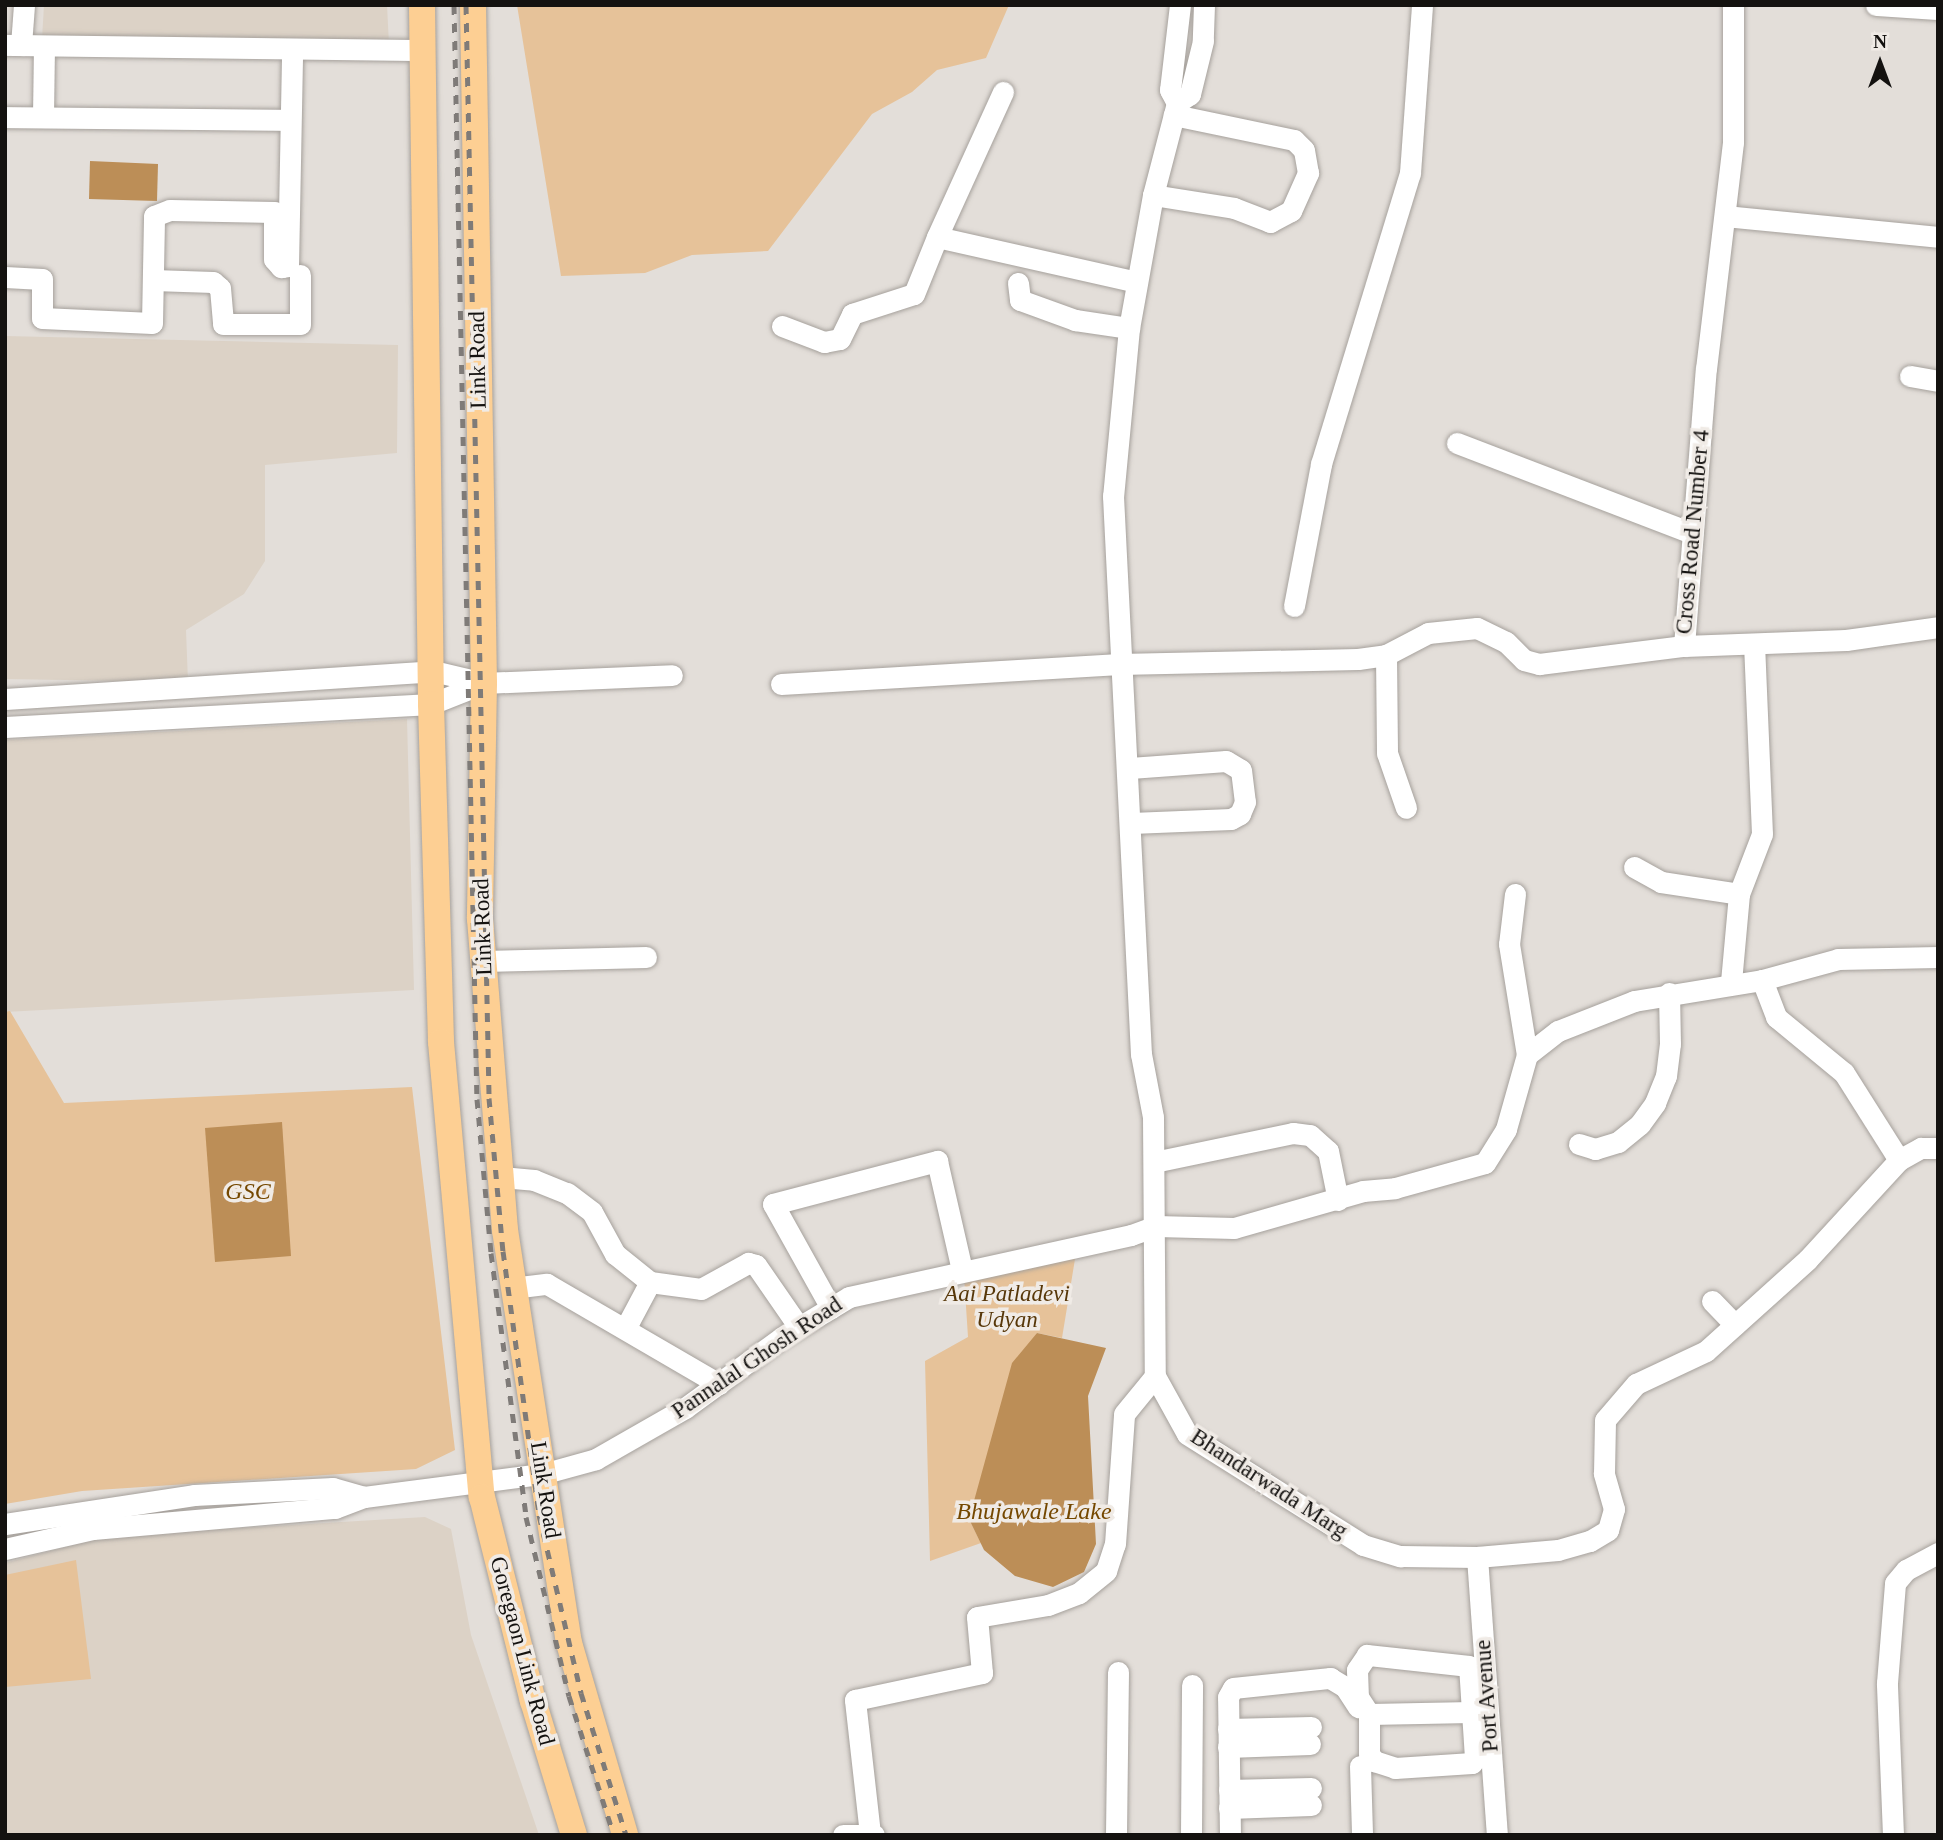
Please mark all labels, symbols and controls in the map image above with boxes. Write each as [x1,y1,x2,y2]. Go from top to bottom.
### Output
north arrow [1845,28,1915,98]
text: N [1873,31,1887,52]
street label: Link Road [463,311,493,409]
street label: Cross Road Number 4 [1670,429,1716,635]
street label: Link Road [468,878,498,976]
water label: GSC [225,1178,271,1206]
park label: Aai Patladevi Udyan [944,1280,1070,1334]
street label: Pannalal Ghosh Road [667,1291,847,1425]
street label: Bhandarwada Marg [1185,1423,1353,1545]
street label: Link Road [524,1440,566,1540]
water label: Bhujawale Lake [956,1498,1112,1526]
street label: Goregaon Link Road [484,1554,560,1748]
street label: Port Avenue [1469,1638,1505,1754]

